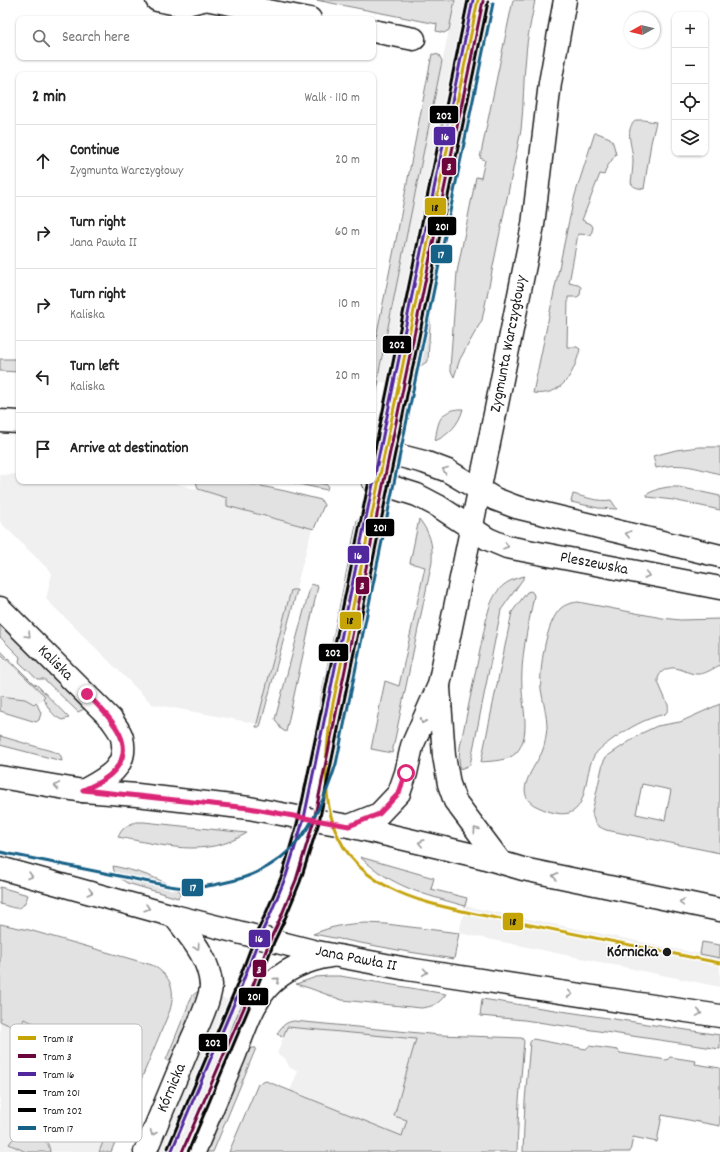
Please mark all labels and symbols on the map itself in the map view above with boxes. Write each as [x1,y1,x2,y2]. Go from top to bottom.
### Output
north arrow [624,12,660,48]
line badge: 202 [429,105,459,124]
text: 202 [436,109,452,125]
line badge: 16 [433,126,456,146]
text: 16 [441,130,450,146]
line badge: 3 [441,157,457,176]
text: 3 [447,160,452,176]
line badge: 18 [424,197,447,216]
text: 18 [432,201,439,217]
line badge: 201 [427,216,457,236]
text: 201 [435,220,449,236]
line badge: 17 [430,244,453,264]
text: 17 [438,248,445,264]
street label: Zygmunta Warczygłowy [484,273,534,415]
line badge: 202 [382,335,412,354]
text: 202 [389,338,405,354]
one-way arrow [442,467,449,475]
line badge: 201 [365,518,395,537]
text: 201 [373,521,387,537]
one-way arrow [624,530,631,539]
one-way arrow [502,541,509,550]
line badge: 16 [347,545,370,564]
street label: Pleszewska [558,546,631,582]
text: 16 [354,549,363,565]
one-way arrow [644,570,650,578]
line badge: 3 [355,576,370,595]
text: 3 [360,579,365,595]
line badge: 18 [339,611,362,630]
text: 18 [347,614,354,630]
one-way arrow [23,630,31,638]
street label: Kaliska [32,640,78,686]
line badge: 202 [318,643,349,662]
text: 202 [325,646,341,662]
route end [78,685,96,703]
one-way arrow [420,716,428,724]
route start [397,764,415,782]
one-way arrow [54,782,60,791]
one-way arrow [474,828,481,835]
one-way arrow [418,839,424,847]
one-way arrow [26,871,33,880]
one-way arrow [551,872,558,880]
line badge: 17 [181,878,204,897]
text: 17 [190,881,197,897]
one-way arrow [87,888,94,896]
one-way arrow [679,899,685,907]
one-way arrow [144,903,151,912]
line badge: 18 [502,912,524,931]
text: 18 [510,915,517,931]
line badge: 16 [248,929,271,948]
text: 16 [255,932,264,948]
street label: Jana Pawła II [314,940,399,978]
place label: Kórnicka [607,941,659,964]
one-way arrow [192,943,199,950]
marker: Kórnicka [661,946,673,958]
line badge: 3 [252,959,267,978]
text: 3 [257,963,262,979]
one-way arrow [422,967,428,976]
one-way arrow [272,977,280,984]
line badge: 201 [238,987,269,1006]
one-way arrow [567,989,573,998]
text: 201 [247,990,261,1006]
one-way arrow [695,1008,702,1017]
legend [10,1024,142,1142]
text: Tram 18 [43,1032,74,1048]
line badge: 202 [198,1033,228,1052]
text: 202 [205,1036,221,1052]
text: Tram 3 [43,1050,72,1066]
street label: Kórnicka [151,1059,193,1116]
text: Tram 16 [43,1068,75,1084]
text: Tram 201 [43,1086,80,1102]
text: Tram 202 [43,1104,83,1120]
text: Tram 17 [43,1122,73,1138]
one-way arrow [150,1129,158,1137]

